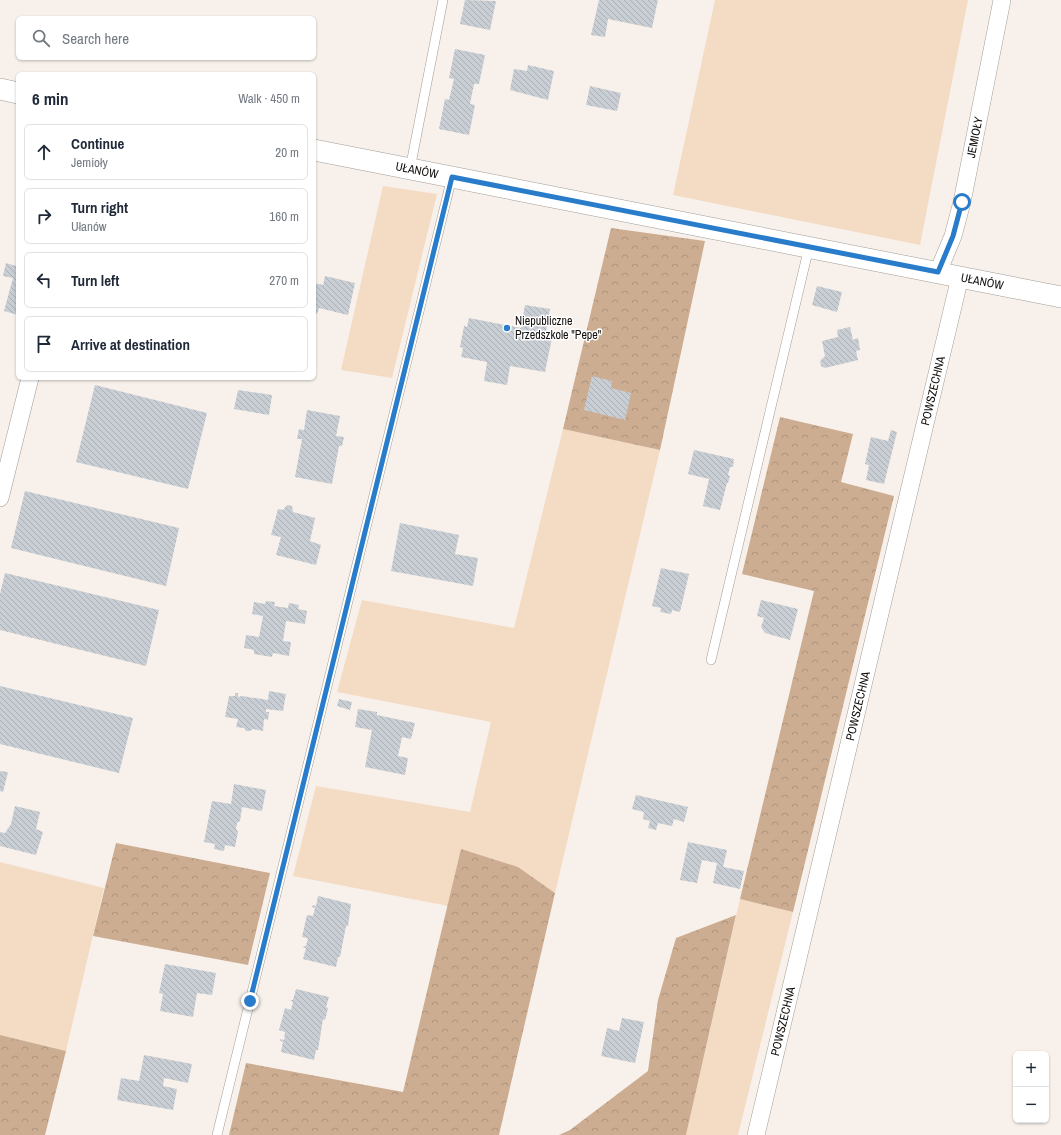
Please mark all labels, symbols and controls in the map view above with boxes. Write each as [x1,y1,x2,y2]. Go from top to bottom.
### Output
search box [16,16,316,60]
icon: search [30,27,52,49]
text: Search here [62,28,129,49]
text: 6 min [32,87,68,110]
text: Walk · 450 m [238,90,300,107]
street label: JEMIOŁY [963,115,987,159]
text: Continue [71,133,124,154]
icon: ahead [33,141,55,163]
text: 20 m [275,144,299,161]
text: Jemioły [71,154,108,171]
street label: UŁANÓW [394,158,440,182]
route start [953,193,971,211]
text: Turn right [71,197,128,218]
icon: right [33,205,55,227]
text: 160 m [269,208,299,225]
text: Ułanów [71,218,107,235]
icon: left [33,269,55,291]
street label: UŁANÓW [959,269,1006,294]
text: Turn left [71,270,119,291]
text: 270 m [269,272,299,289]
place label: Niepubliczne Przedszkole "Pepe" [515,313,602,343]
marker: Niepubliczne Przedszkole "Pepe" [502,323,512,333]
icon: arrive [33,333,55,355]
text: Arrive at destination [71,334,190,355]
street label: POWSZECHNA [917,354,949,427]
street label: POWSZECHNA [842,669,874,742]
street label: POWSZECHNA [767,985,799,1057]
route end [241,992,259,1010]
map controls [1013,1051,1049,1123]
button: + [1013,1051,1049,1087]
button: − [1013,1087,1049,1123]

